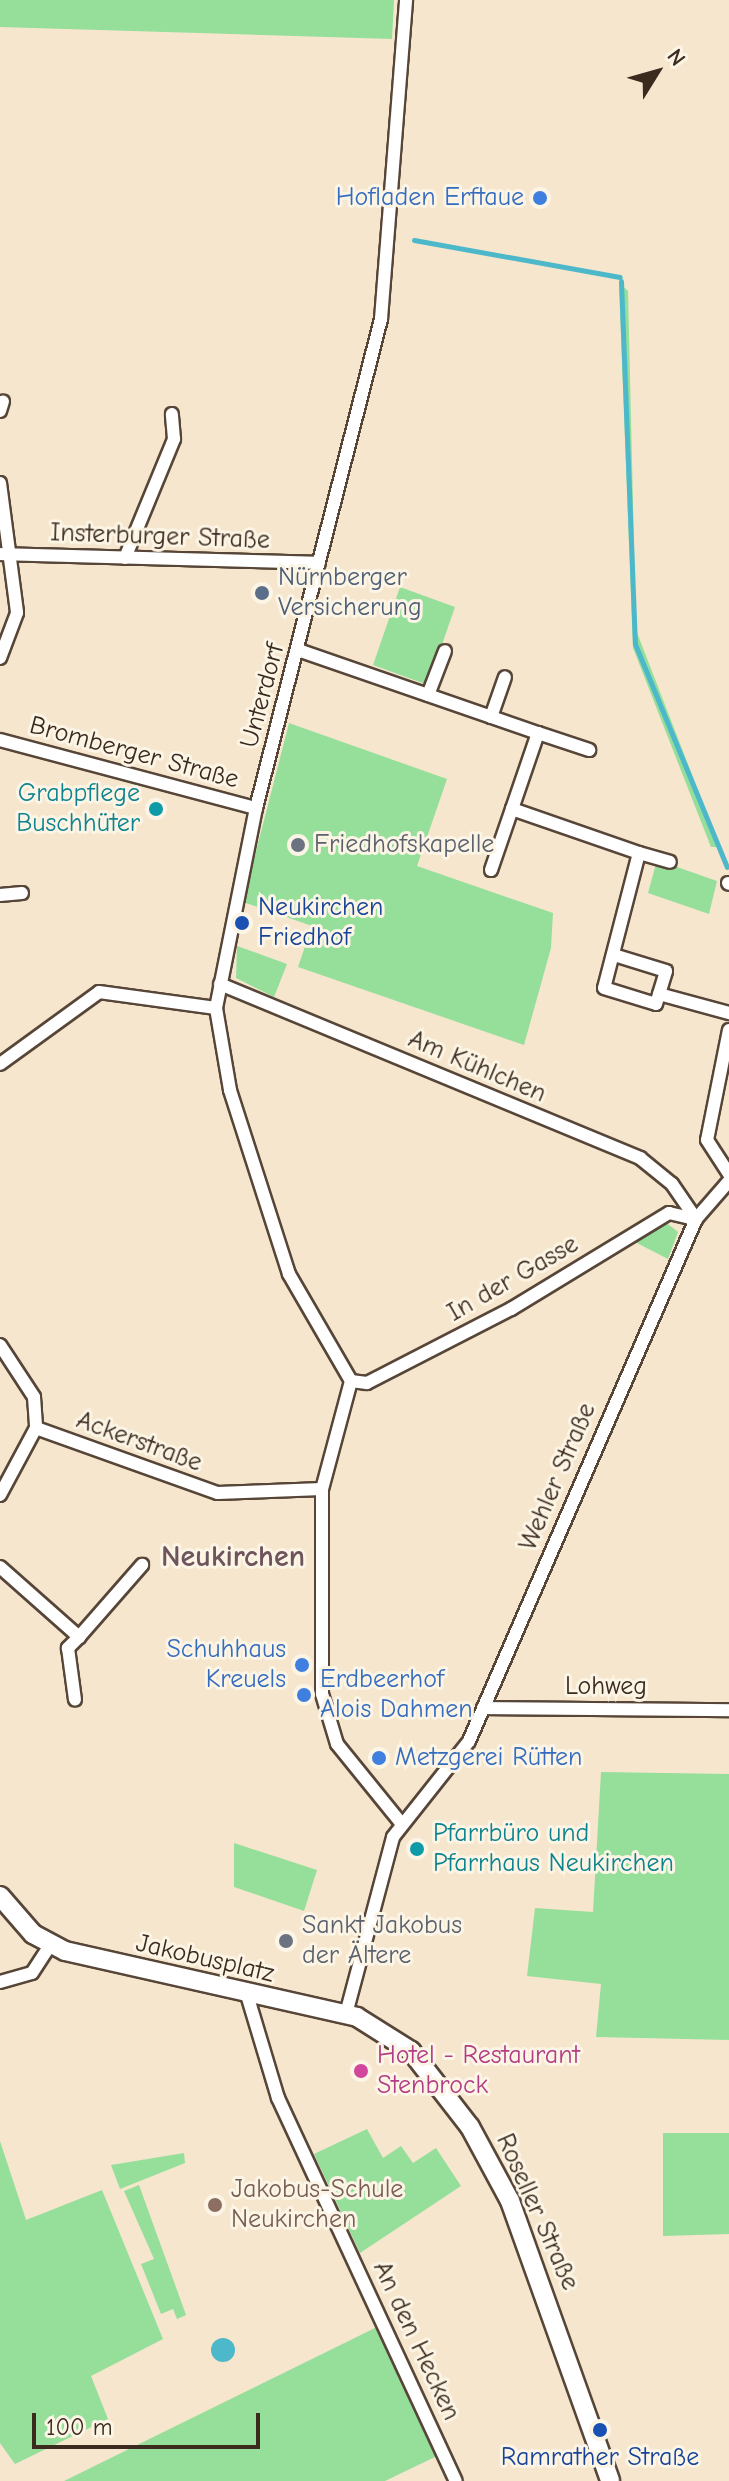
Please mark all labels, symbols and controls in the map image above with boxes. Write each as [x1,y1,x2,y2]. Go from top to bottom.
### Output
north arrow [617,32,697,112]
text: N [661,44,691,71]
place label: Hofladen Erftaue [336,182,524,214]
marker: Hofladen Erftaue [531,189,549,207]
street label: Insterburger Straße [50,518,270,556]
place label: Nürnberger Versicherung [278,562,422,624]
marker: Nürnberger Versicherung [253,584,271,602]
street label: Unterdorf [234,640,292,752]
street label: Bromberger Straße [26,710,242,796]
place label: Grabpflege Buschhüter [16,778,140,840]
marker: Grabpflege Buschhüter [147,800,165,818]
place label: Friedhofskapelle [314,829,494,861]
marker: Friedhofskapelle [289,836,307,854]
place label: Neukirchen Friedhof [258,892,383,954]
marker: Neukirchen Friedhof [233,914,251,932]
street label: Am Kühlchen [403,1024,551,1110]
street label: In der Gasse [442,1229,584,1329]
street label: Wehler Straße [513,1399,603,1555]
street label: Ackerstraße [72,1405,206,1479]
district label: Neukirchen [161,1539,305,1575]
place label: Schuhhaus Kreuels [167,1634,286,1696]
marker: Schuhhaus Kreuels [293,1656,311,1674]
place label: Erdbeerhof Alois Dahmen [320,1664,473,1726]
street label: Lohweg [565,1671,647,1703]
marker: Erdbeerhof Alois Dahmen [295,1686,313,1704]
place label: Metzgerei Rütten [395,1742,582,1774]
marker: Metzgerei Rütten [370,1749,388,1767]
place label: Pfarrbüro und Pfarrhaus Neukirchen [433,1818,674,1880]
marker: Pfarrbüro und Pfarrhaus Neukirchen [408,1840,426,1858]
place label: Sankt Jakobus der Ältere [302,1910,462,1972]
street label: Jakobusplatz [133,1928,277,1990]
marker: Sankt Jakobus der Ältere [277,1932,295,1950]
place label: Hotel - Restaurant Stenbrock [377,2040,580,2102]
marker: Hotel - Restaurant Stenbrock [352,2062,370,2080]
street label: Roseller Straße [489,2129,585,2295]
place label: Jakobus-Schule Neukirchen [231,2174,403,2236]
marker: Jakobus-Schule Neukirchen [206,2196,224,2214]
street label: An den Hecken [366,2257,466,2425]
scale bar [36,2397,264,2447]
text: 100 m [46,2413,113,2441]
marker: Ramrather Straße [591,2421,609,2439]
place label: Ramrather Straße [501,2442,699,2474]

